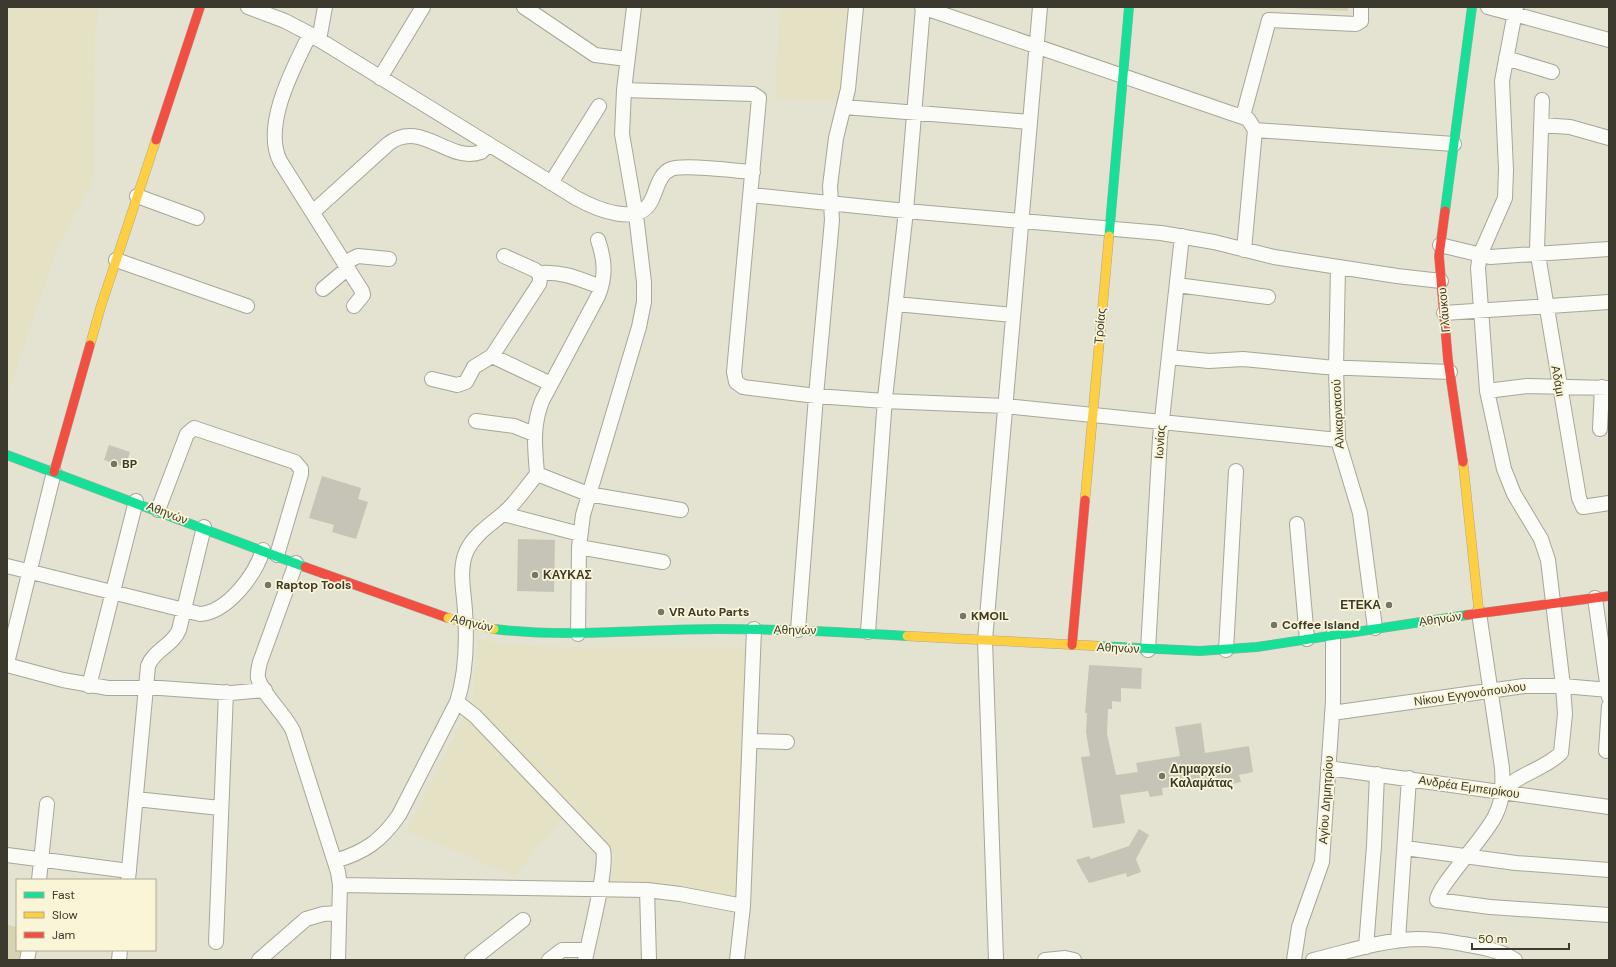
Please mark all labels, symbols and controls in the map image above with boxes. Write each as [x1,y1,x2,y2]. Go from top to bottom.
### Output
street label: Γλάυκου [1434,287,1454,333]
street label: Τροίας [1090,307,1110,345]
street label: Αδάμι [1547,364,1569,398]
street label: Αλικαρνασού [1328,379,1348,449]
street label: Ιωνίας [1151,424,1169,460]
place label: BP [122,456,137,472]
marker: BP [109,459,119,469]
street label: Αθηνών [144,498,190,528]
place label: ΚΑΥΚΑΣ [543,567,592,583]
marker: ΚΑΥΚΑΣ [530,570,540,580]
place label: Raptop Tools [276,577,351,593]
marker: Raptop Tools [263,580,273,590]
place label: ΕΤΕΚΑ [1340,597,1381,613]
marker: ΕΤΕΚΑ [1384,600,1394,610]
place label: VR Auto Parts [669,604,749,620]
marker: VR Auto Parts [656,607,666,617]
place label: KMOIL [971,608,1009,624]
street label: Αθηνών [1418,608,1462,630]
street label: Αθηνών [449,610,495,636]
marker: KMOIL [958,611,968,621]
place label: Coffee Island [1282,617,1359,633]
marker: Coffee Island [1269,620,1279,630]
street label: Αθηνών [773,622,817,638]
street label: Αθηνών [1096,639,1140,657]
street label: Νίκου Εγγονόπουλου [1413,678,1527,710]
street label: Αγίου Δημητρίου [1315,755,1337,845]
place label: Δημαρχείο Καλαμάτας [1170,761,1233,791]
marker: Δημαρχείο Καλαμάτας [1157,771,1167,781]
street label: Ανδρέα Εμπειρίκου [1417,772,1521,802]
legend [16,879,156,951]
text: Fast [52,887,75,903]
text: Slow [52,907,78,923]
scale bar [1472,925,1569,951]
text: Jam [52,927,75,943]
text: 50 m [1478,931,1507,947]

